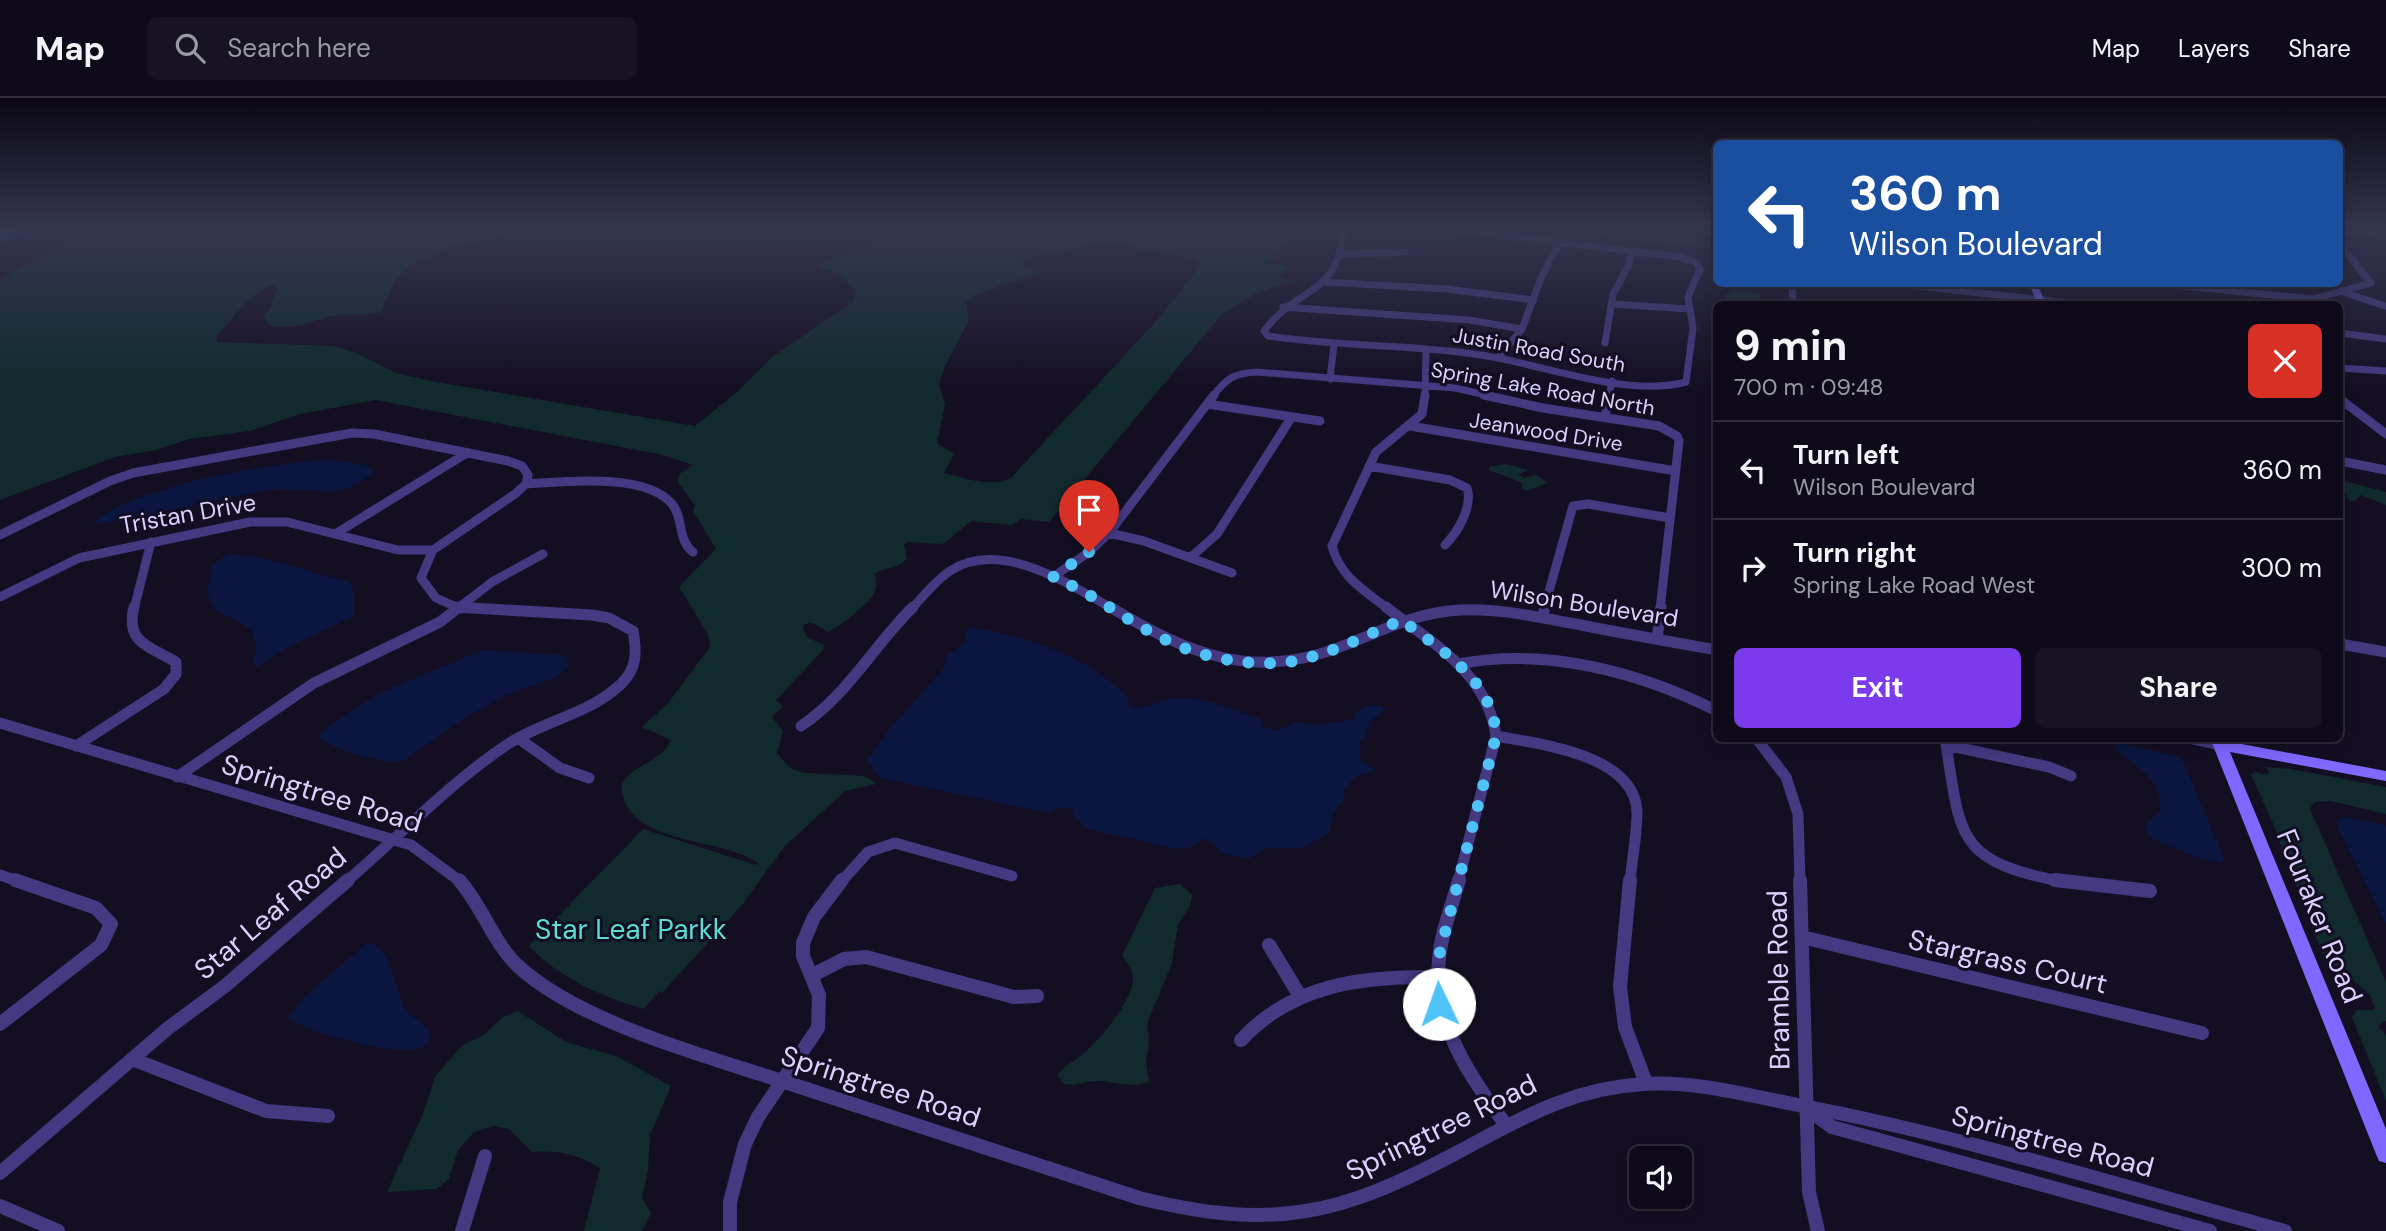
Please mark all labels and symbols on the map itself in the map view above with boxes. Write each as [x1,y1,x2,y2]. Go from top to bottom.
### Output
street label: Justin Road South [1450,321,1628,379]
street label: Spring Lake Road North [1429,356,1657,422]
street label: Jeanwood Drive [1467,406,1625,458]
pin [1059,480,1119,552]
street label: Tristan Drive [117,486,258,541]
street label: Wilson Boulevard [1488,573,1680,634]
street label: Springtree Road [217,745,427,842]
street label: Fouraker Road [2268,824,2371,1009]
street label: Star Leaf Road [187,839,354,988]
street label: Bramble Road [1758,890,1799,1070]
park label: Star Leaf Parkk [535,911,727,948]
street label: Stargrass Court [1905,921,2111,1002]
position arrow [1402,967,1476,1041]
street label: Springtree Road [776,1037,985,1136]
street label: Springtree Road [1340,1065,1543,1190]
street label: Springtree Road [1948,1097,2158,1186]

